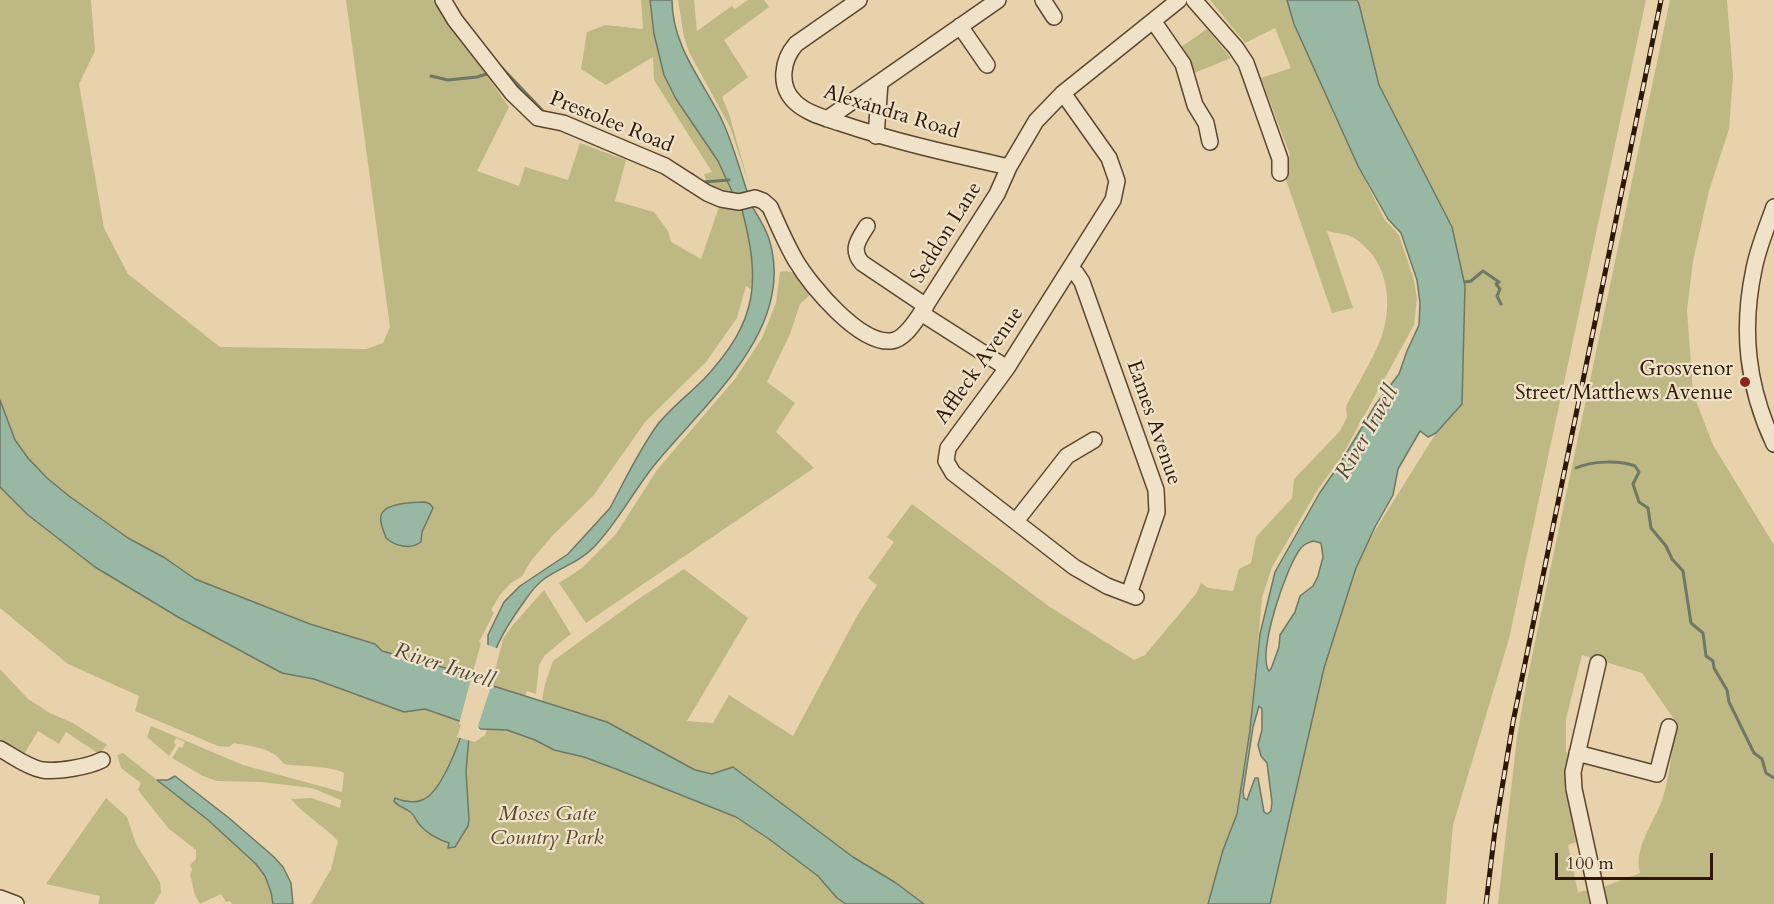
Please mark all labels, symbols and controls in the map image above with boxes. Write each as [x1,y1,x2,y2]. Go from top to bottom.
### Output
street label: Alexandra Road [820,80,962,146]
street label: Prestolee Road [546,87,676,159]
street label: Seddon Lane [906,178,988,288]
street label: Affleck Avenue [930,302,1030,430]
street label: Eames Avenue [1120,357,1186,489]
place label: Grosvenor Street/Matthews Avenue [1515,357,1733,407]
marker: Grosvenor Street/Matthews Avenue [1738,375,1752,389]
water label: River Irwell [1331,381,1405,485]
water label: River Irwell [391,638,497,696]
park label: Moses Gate Country Park [490,802,604,852]
scale bar [1558,841,1716,879]
text: 100 m [1566,851,1614,876]

